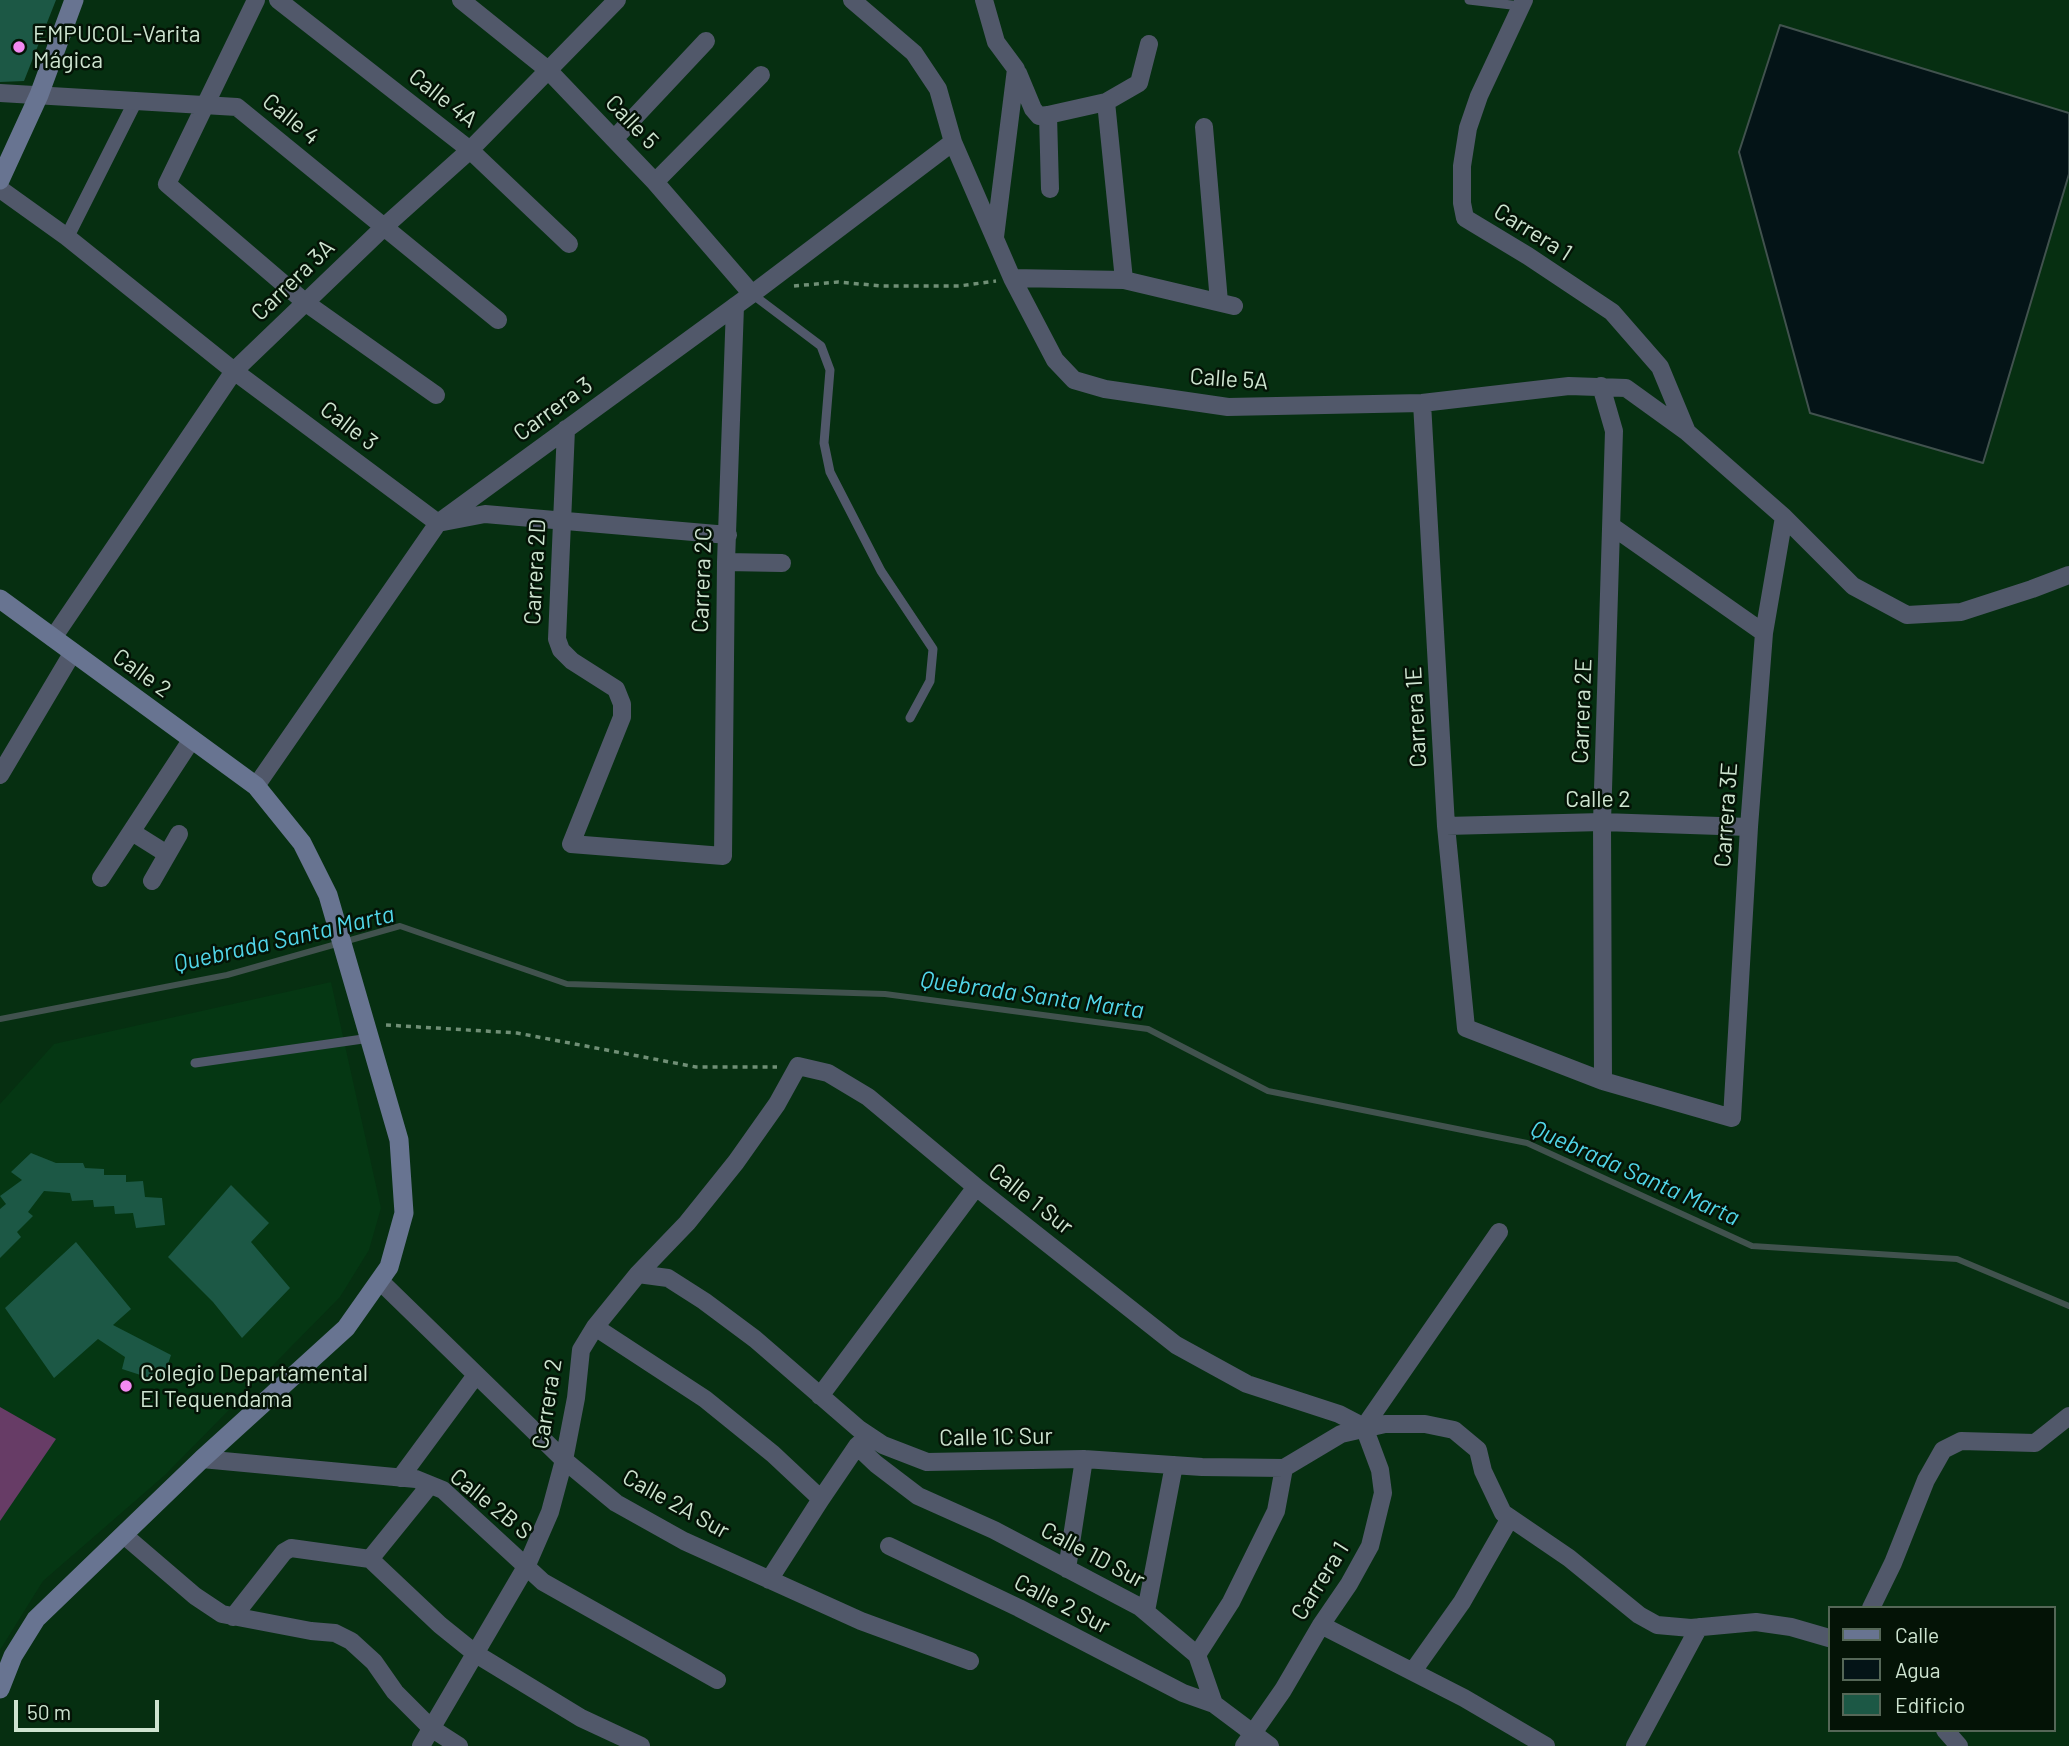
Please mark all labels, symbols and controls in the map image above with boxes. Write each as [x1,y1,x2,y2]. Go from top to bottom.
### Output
place label: EMPUCOL-Varita Mágica [33,20,201,74]
marker: EMPUCOL-Varita Mágica [11,39,27,55]
street label: Calle 4A [403,63,483,133]
street label: Calle 4 [257,88,325,150]
street label: Calle 5 [600,89,664,155]
street label: Carrera 1 [1489,197,1577,267]
street label: Carrera 3A [246,234,340,326]
street label: Calle 5A [1189,362,1269,396]
street label: Carrera 3 [508,371,598,447]
street label: Calle 3 [315,395,383,457]
street label: Carrera 2D [518,519,552,625]
street label: Carrera 2C [686,527,718,633]
street label: Calle 2 [107,643,177,703]
street label: Carrera 2E [1566,658,1598,764]
street label: Carrera 1E [1400,666,1432,768]
street label: Carrera 3E [1709,762,1743,868]
street label: Calle 2 [1565,785,1631,813]
water label: Quebrada Santa Marta [171,900,397,978]
water label: Quebrada Santa Marta [918,965,1146,1025]
water label: Quebrada Santa Marta [1526,1114,1744,1232]
street label: Calle 1 Sur [983,1157,1079,1241]
street label: Carrera 2 [526,1357,568,1451]
place label: Colegio Departamental El Tequendama [140,1359,368,1413]
marker: Colegio Departamental El Tequendama [118,1378,134,1394]
street label: Calle 1C Sur [939,1422,1053,1452]
street label: Calle 2B S [444,1463,538,1545]
street label: Calle 2A Sur [618,1463,734,1545]
street label: Calle 1D Sur [1036,1516,1150,1594]
street label: Carrera 1 [1285,1537,1355,1625]
street label: Calle 2 Sur [1009,1568,1115,1640]
legend [1828,1606,2055,1732]
text: Calle [1895,1622,1939,1647]
text: Agua [1895,1657,1941,1682]
scale bar [18,1686,163,1730]
text: Edificio [1895,1692,1965,1717]
text: 50 m [27,1699,71,1724]

